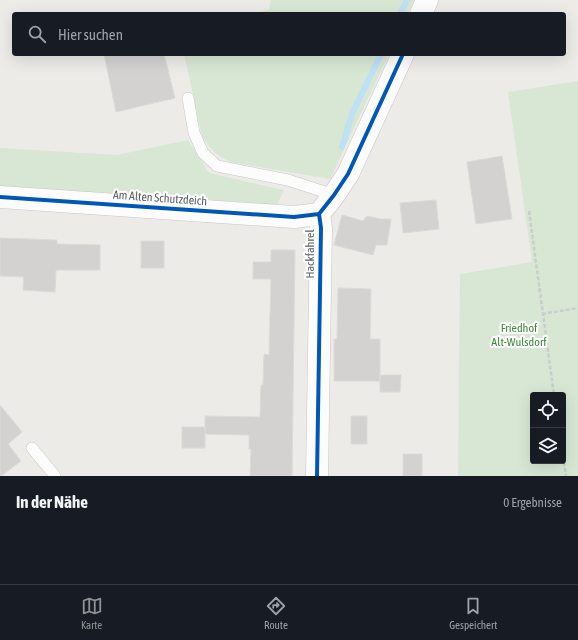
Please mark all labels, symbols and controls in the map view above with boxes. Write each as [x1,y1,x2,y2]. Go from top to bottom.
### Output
search box [12,12,566,56]
icon: search [26,23,48,45]
text: Hier suchen [58,26,123,43]
street label: Am Alten Schutzdeich [112,188,208,208]
street label: Hackfahrel [303,229,317,279]
park label: Friedhof Alt-Wulsdorf [491,321,547,349]
map controls [530,392,566,464]
button: locate [530,392,566,428]
button: layers [530,428,566,464]
text: In der Nähe [16,492,88,512]
text: 0 Ergebnisse [503,495,562,510]
tab: Karte [81,595,103,631]
tab: Route [264,595,288,631]
tab: Gespeichert [449,595,497,631]

